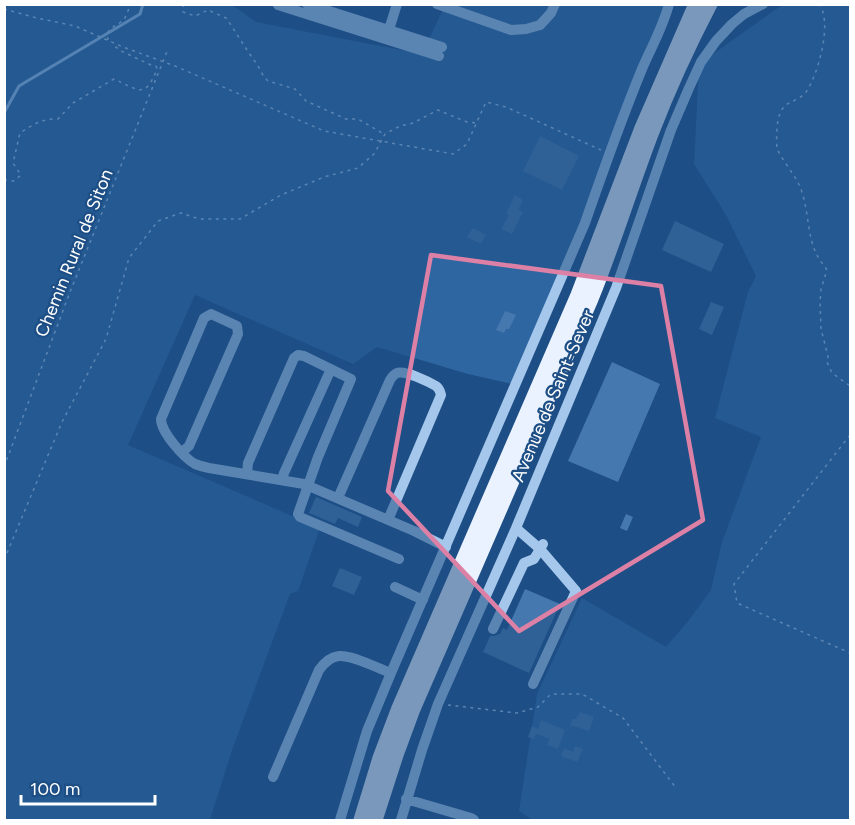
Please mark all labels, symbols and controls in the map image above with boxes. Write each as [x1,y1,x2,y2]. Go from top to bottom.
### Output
street label: Chemin Rural de Siton [30,166,118,340]
street label: Avenue de Saint-Sever [507,307,599,485]
scale bar [21,768,154,806]
text: 100 m [30,778,80,800]

